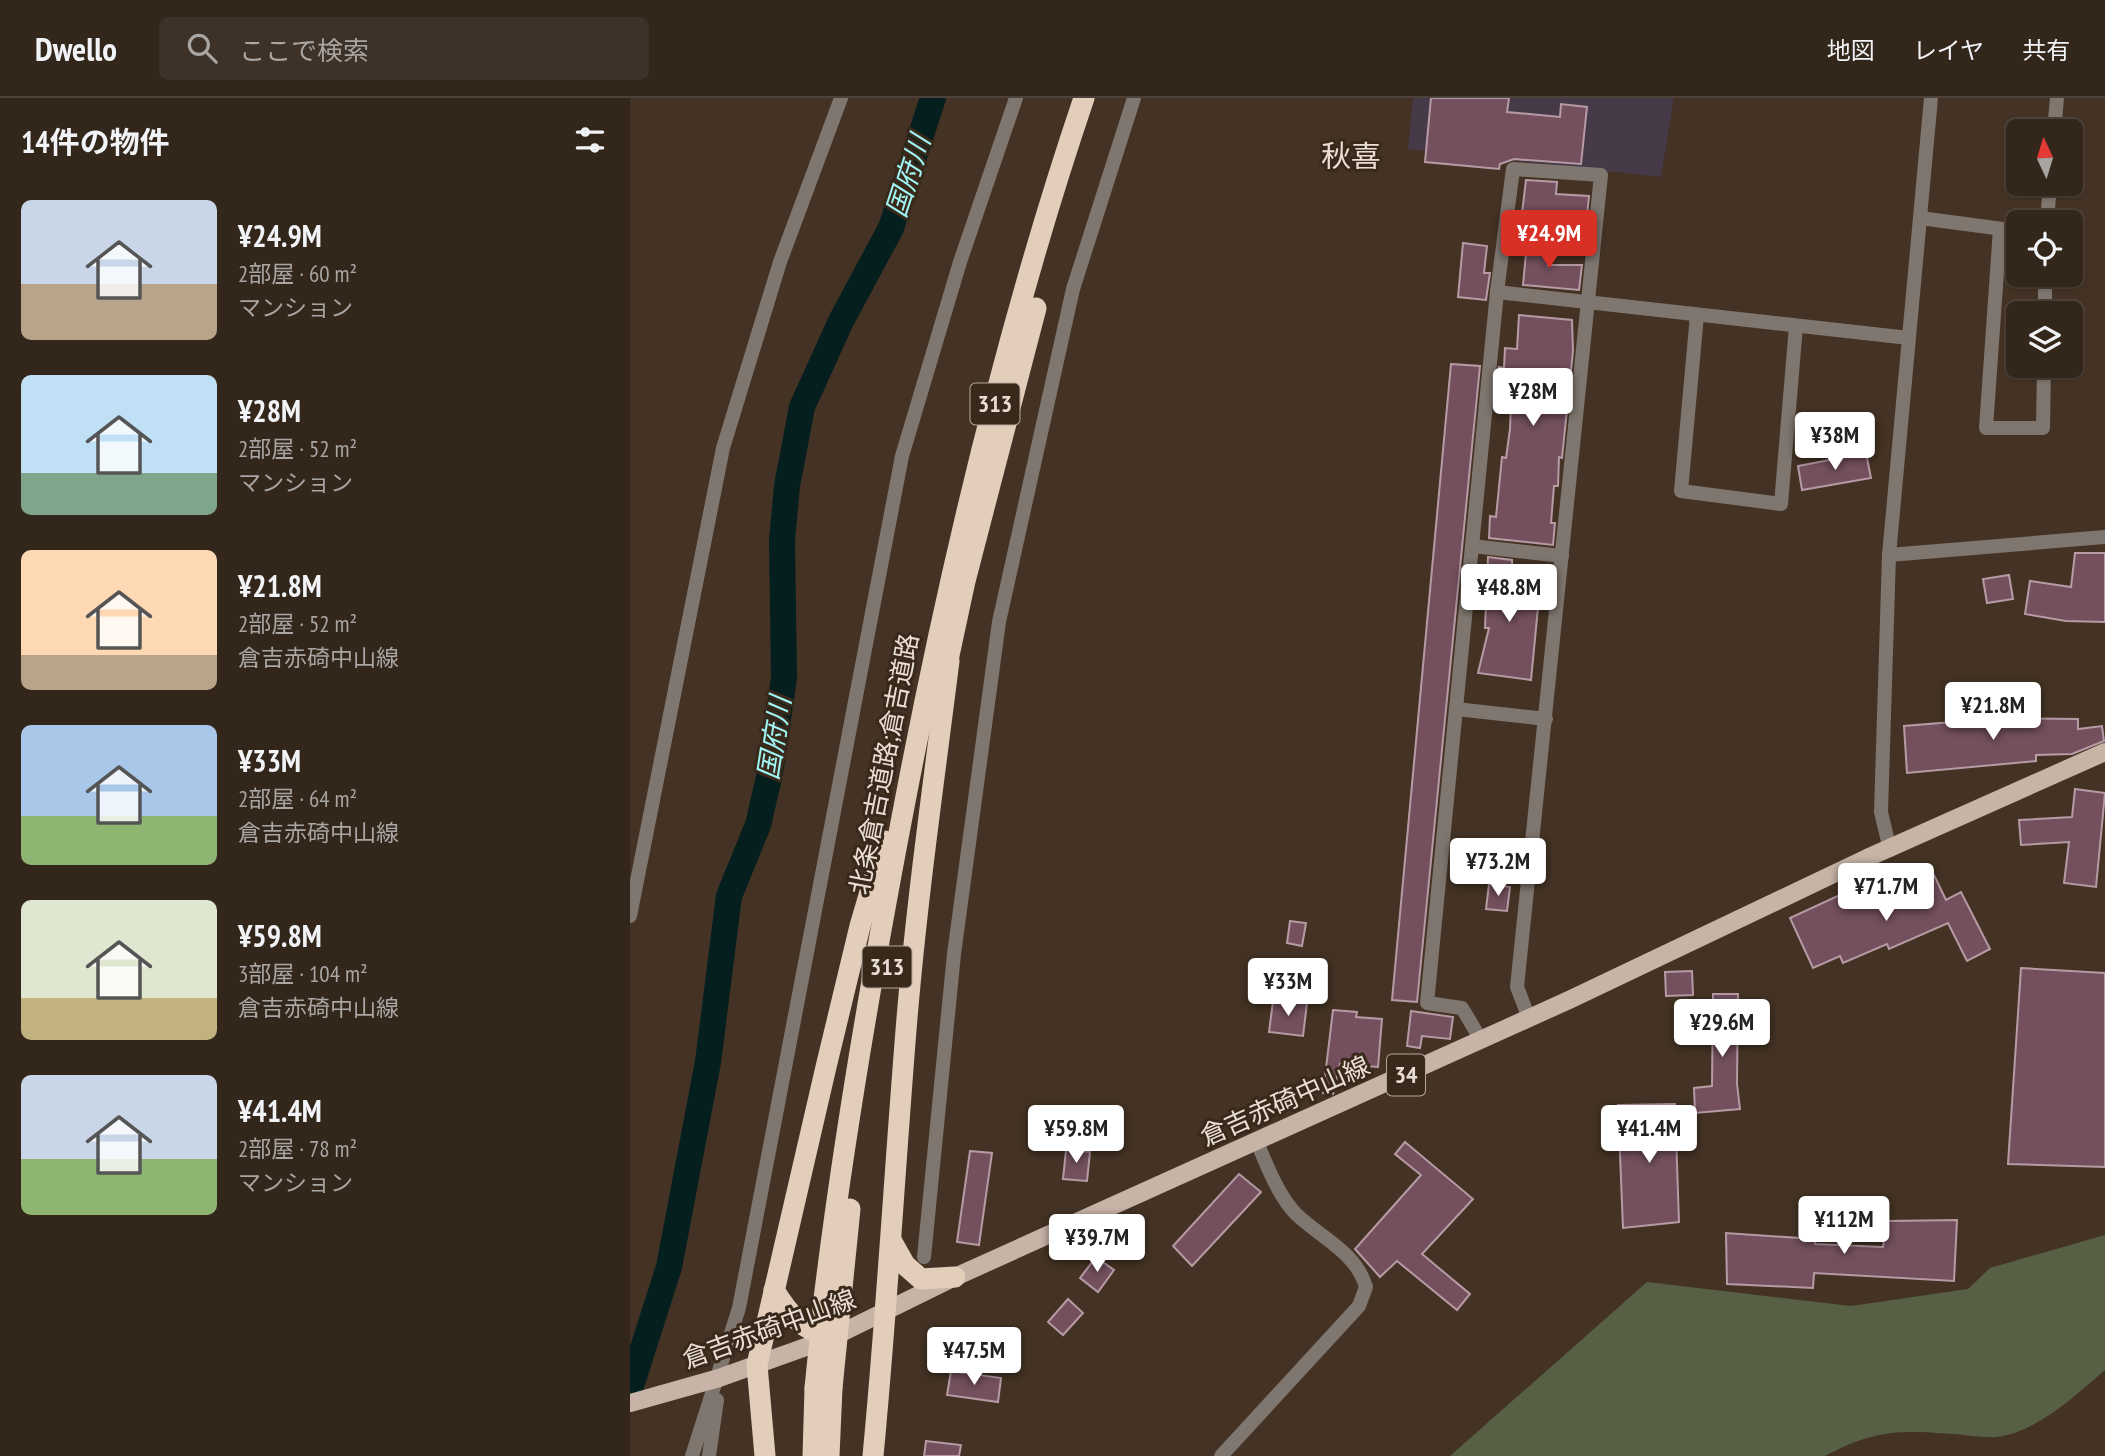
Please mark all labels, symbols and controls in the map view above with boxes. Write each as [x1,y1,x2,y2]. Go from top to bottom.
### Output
search box [159,17,649,80]
text: Dwello [35,27,117,70]
icon: search [183,29,221,67]
text: ここで検索 [239,34,369,67]
text: 地図 [1827,35,1875,66]
text: レイヤ [1913,35,1984,66]
text: 共有 [2022,35,2070,66]
north arrow [2006,119,2082,196]
map controls [2006,119,2083,378]
icon: filters [571,121,609,159]
text: 14件の物件 [21,122,170,161]
water label: 国府川 [877,127,939,222]
district label: 秋喜 [1321,136,1381,175]
button: locate [2006,210,2083,287]
pin: ¥24.9M [1492,211,1606,270]
text: ¥24.9M [238,216,322,255]
text: ¥24.9M [1517,218,1581,247]
icon: home [77,228,161,312]
text: 2部屋 · 60 m² [238,259,357,288]
text: マンション [238,293,353,322]
button: layers [2006,301,2083,378]
pin: ¥28M [1492,368,1574,428]
text: ¥28M [1509,376,1557,405]
road number: 313 [970,384,1020,424]
text: ¥28M [238,391,301,430]
icon: home [77,403,161,487]
pin: ¥38M [1794,412,1876,472]
text: ¥38M [1811,420,1859,449]
text: 2部屋 · 52 m² [238,434,357,463]
text: マンション [238,468,353,497]
pin: ¥48.8M [1452,564,1566,624]
text: ¥21.8M [238,566,322,605]
text: ¥48.8M [1477,572,1541,601]
icon: home [77,578,161,662]
text: 2部屋 · 52 m² [238,609,357,638]
street label: 北条倉吉道路;倉吉道路 [842,630,925,897]
text: 倉吉赤碕中山線 [238,643,399,672]
pin: ¥21.8M [1936,682,2050,742]
text: ¥21.8M [1961,690,2025,719]
water label: 国府川 [749,691,799,782]
text: ¥33M [238,741,301,780]
icon: home [77,753,161,837]
text: 2部屋 · 64 m² [238,784,357,813]
text: 倉吉赤碕中山線 [238,818,399,847]
pin: ¥73.2M [1441,838,1555,898]
text: ¥73.2M [1466,846,1530,875]
pin: ¥71.7M [1829,864,1943,923]
text: ¥71.7M [1854,871,1918,900]
text: ¥59.8M [238,916,322,955]
icon: home [77,928,161,1012]
road number: 313 [862,946,912,988]
pin: ¥33M [1247,958,1329,1018]
text: 3部屋 · 104 m² [238,959,368,988]
text: ¥33M [1264,966,1312,995]
text: 倉吉赤碕中山線 [238,993,399,1022]
pin: ¥29.6M [1665,1000,1779,1059]
text: ¥29.6M [1690,1007,1754,1036]
street label: 倉吉赤碕中山線 [1195,1048,1375,1153]
road number: 34 [1387,1055,1425,1096]
text: ¥41.4M [238,1091,322,1130]
icon: home [77,1103,161,1187]
pin: ¥59.8M [1019,1105,1133,1165]
pin: ¥41.4M [1592,1105,1706,1165]
text: ¥59.8M [1044,1113,1108,1142]
text: ¥41.4M [1617,1113,1681,1142]
text: 2部屋 · 78 m² [238,1134,357,1163]
text: マンション [238,1168,353,1197]
pin: ¥112M [1795,1196,1893,1256]
text: ¥112M [1814,1204,1874,1233]
pin: ¥39.7M [1040,1214,1154,1274]
text: ¥39.7M [1065,1222,1129,1251]
street label: 倉吉赤碕中山線 [678,1282,860,1375]
pin: ¥47.5M [917,1328,1031,1387]
text: ¥47.5M [943,1335,1005,1364]

